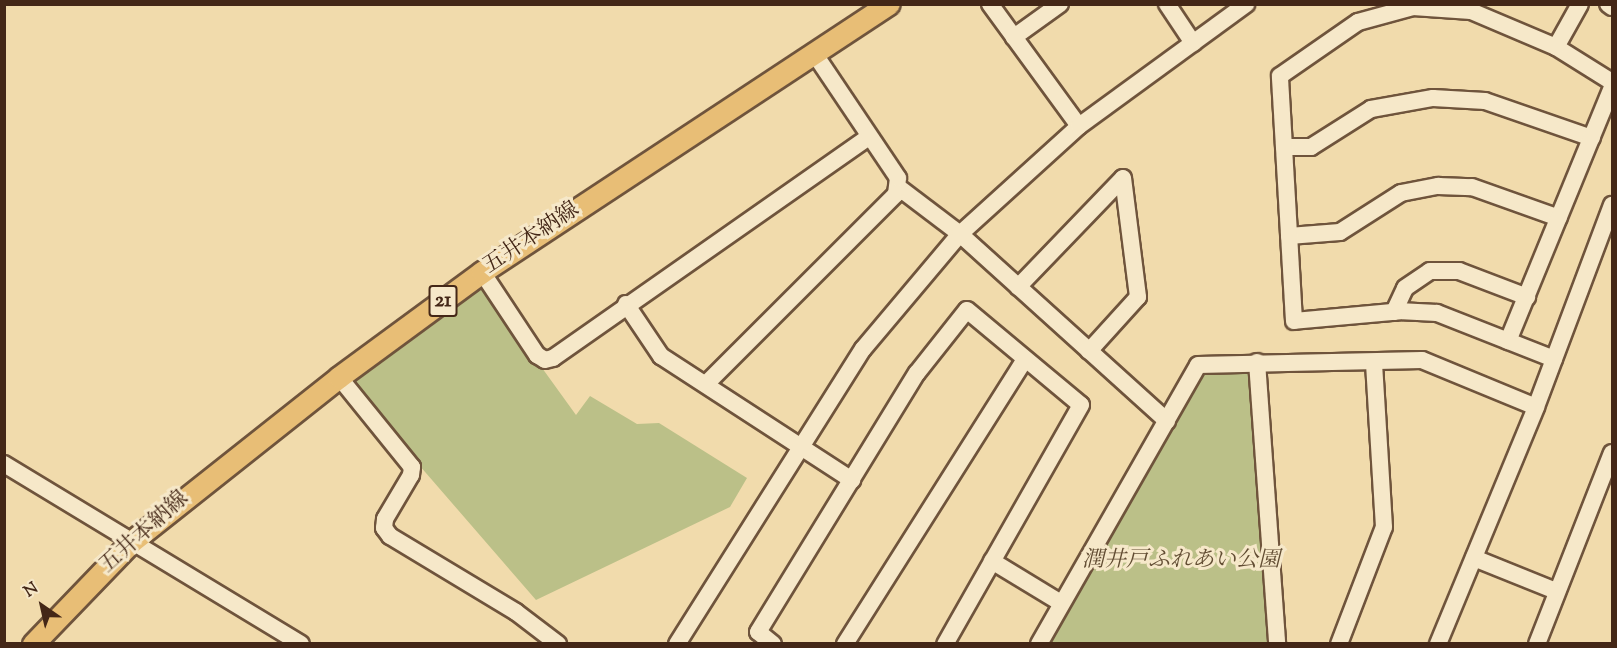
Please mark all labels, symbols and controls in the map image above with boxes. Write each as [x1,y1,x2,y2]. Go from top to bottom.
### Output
street label: 五井本納線 [479,197,585,281]
road number: 21 [428,283,458,319]
street label: 五井本納線 [95,486,195,580]
park label: 潤井戸ふれあい公園 [1082,549,1280,575]
north arrow [12,576,72,636]
text: N [20,578,43,604]

